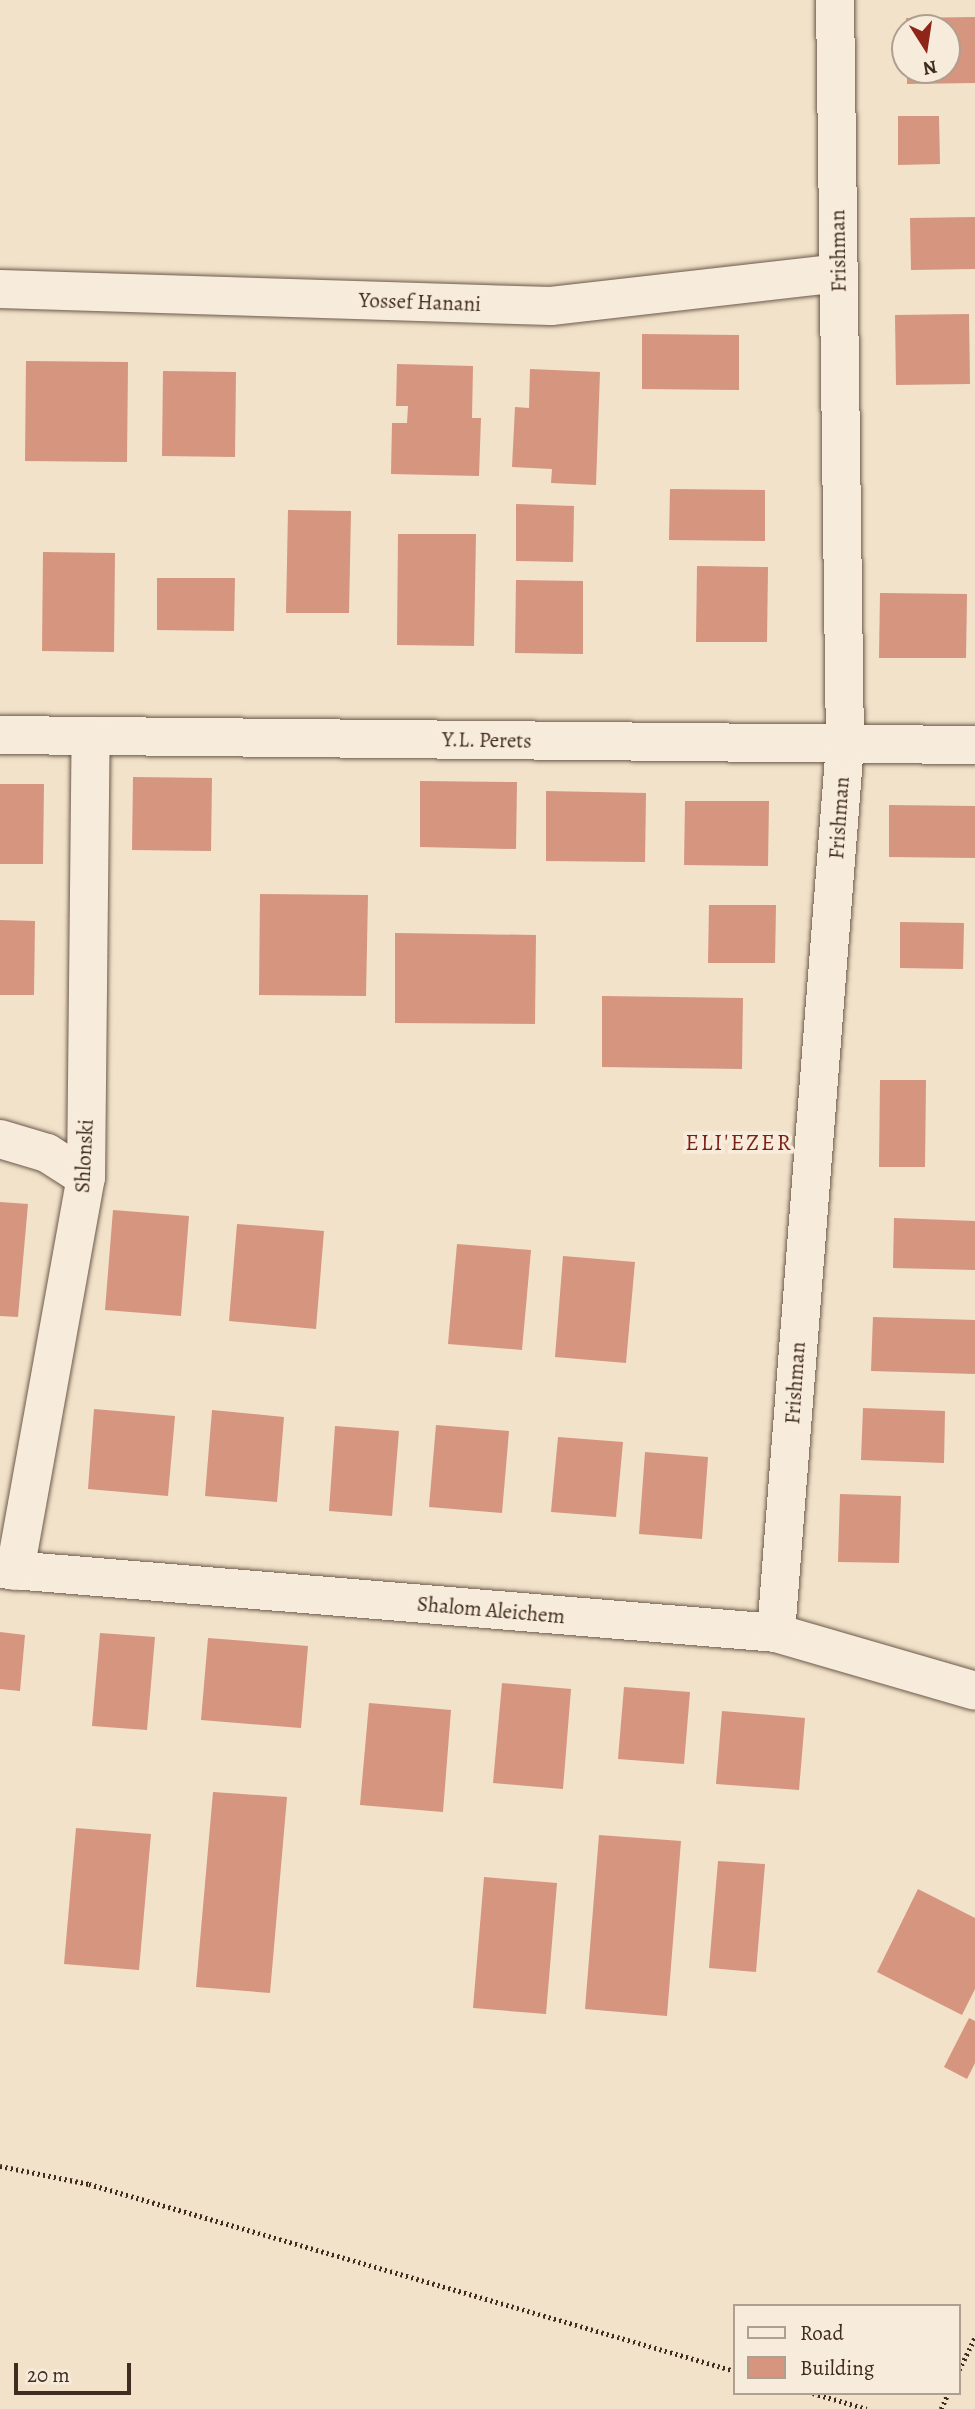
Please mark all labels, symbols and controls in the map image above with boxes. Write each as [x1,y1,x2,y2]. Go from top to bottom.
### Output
north arrow [891,14,961,84]
text: N [920,53,939,82]
street label: Frishman [825,209,851,293]
street label: Yossef Hanani [358,287,482,317]
street label: Y.L. Perets [442,727,532,753]
street label: Frishman [824,776,854,860]
street label: Shlonski [69,1118,99,1194]
district label: ELI'EZER [686,1129,792,1157]
street label: Frishman [780,1341,810,1425]
street label: Shalom Aleichem [416,1591,566,1629]
legend [734,2304,961,2395]
text: Road [800,2319,844,2347]
scale bar [18,2350,135,2394]
text: Building [800,2354,874,2382]
text: 20 m [27,2361,70,2389]

